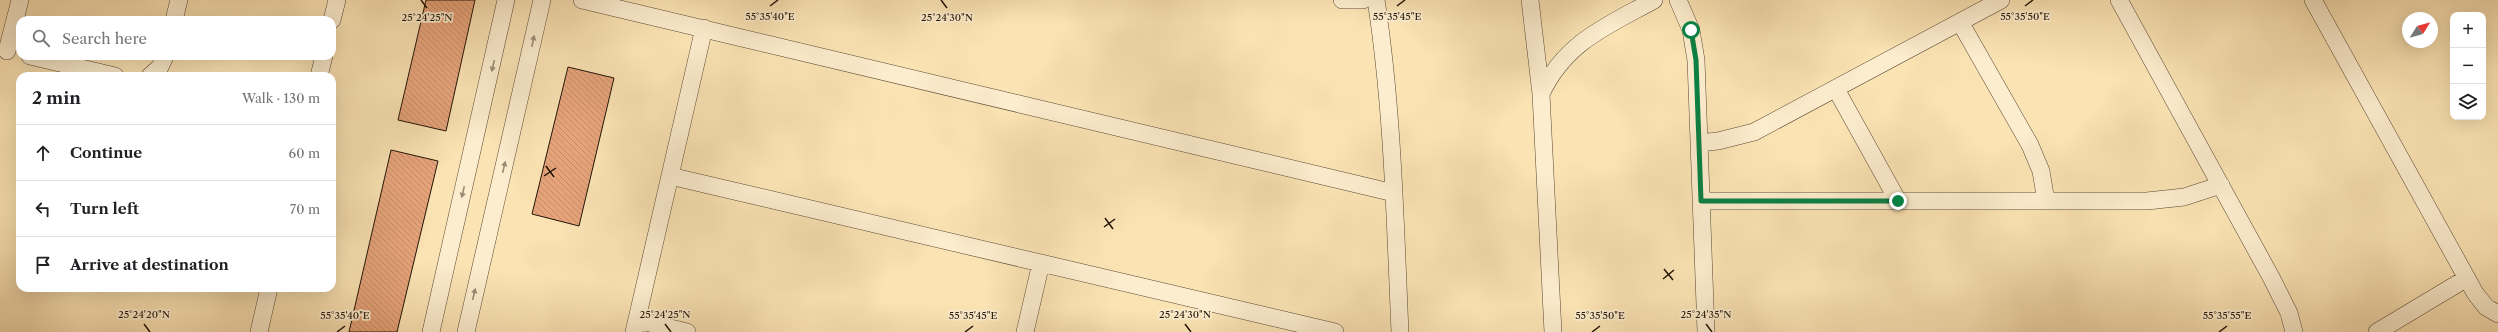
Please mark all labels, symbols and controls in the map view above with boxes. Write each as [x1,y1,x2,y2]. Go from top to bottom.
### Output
text: 55°35'40"E [745,10,795,23]
text: 55°35'45"E [1373,10,1421,23]
text: 55°35'50"E [2000,10,2050,23]
text: 25°24'25"N [401,11,453,24]
text: 25°24'30"N [921,11,973,24]
north arrow [2402,12,2438,48]
map controls [2450,12,2486,120]
button: + [2450,12,2486,48]
search box [16,16,336,60]
route start [1682,21,1700,39]
icon: search [30,27,52,49]
text: Search here [62,29,147,48]
one-way arrow [531,35,537,47]
button: − [2450,48,2486,84]
one-way arrow [489,59,495,72]
button: layers [2450,84,2486,120]
text: 2 min [32,88,81,108]
text: Walk · 130 m [242,90,320,106]
icon: ahead [32,142,54,164]
text: Continue [70,143,142,162]
text: 60 m [289,145,320,161]
one-way arrow [501,161,507,174]
one-way arrow [460,186,466,198]
route end [1889,192,1907,210]
icon: left [32,198,54,220]
text: Turn left [70,199,139,218]
text: 70 m [290,201,320,217]
icon: arrive [32,254,54,276]
text: Arrive at destination [70,255,229,274]
one-way arrow [472,288,478,300]
text: 25°24'20"N [118,308,170,321]
text: 25°24'25"N [639,308,691,321]
text: 25°24'30"N [1159,308,1211,321]
text: 25°24'35"N [1681,308,1731,321]
text: 55°35'40"E [320,309,370,322]
text: 55°35'45"E [949,309,997,322]
text: 55°35'50"E [1575,309,1625,322]
text: 55°35'55"E [2203,309,2251,322]

